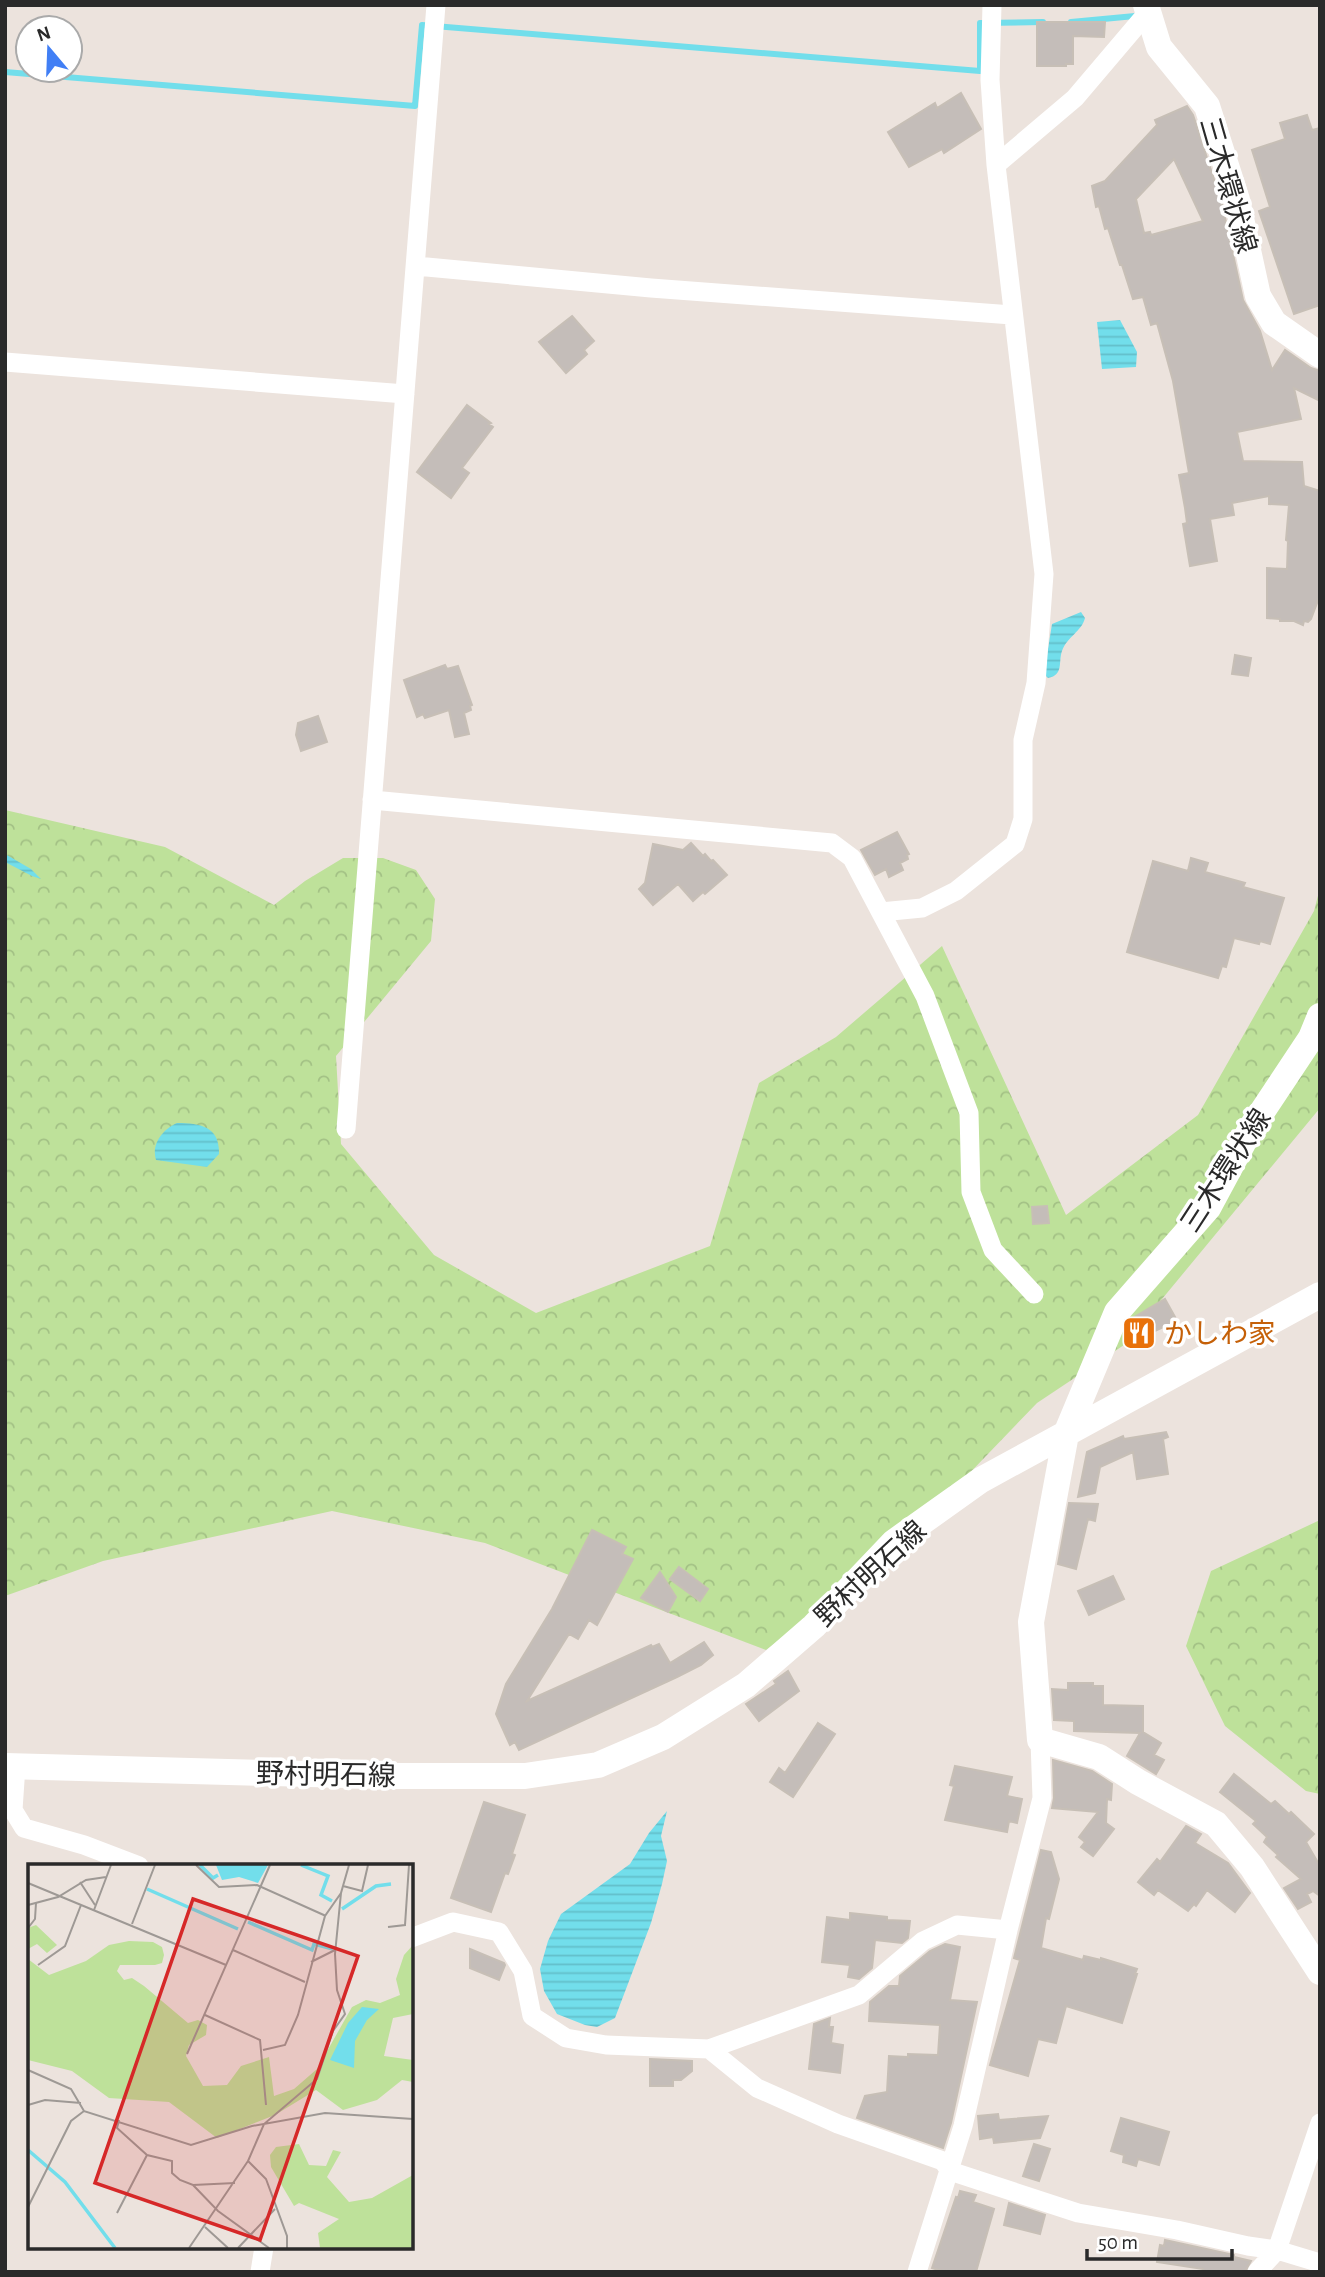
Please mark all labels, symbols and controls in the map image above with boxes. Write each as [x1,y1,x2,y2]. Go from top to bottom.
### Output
north arrow [14,14,84,84]
text: N [35,23,53,45]
street label: 三木環状線 [1194,114,1262,257]
street label: 三木環状線 [1175,1104,1277,1237]
restaurant icon: かしわ家 [1120,1314,1158,1352]
place label: かしわ家 [1164,1319,1276,1349]
street label: 野村明石線 [809,1515,932,1632]
street label: 野村明石線 [256,1759,396,1791]
inset map [28,1864,413,2249]
scale bar [1087,2218,1232,2262]
text: 50 m [1098,2232,1138,2253]

